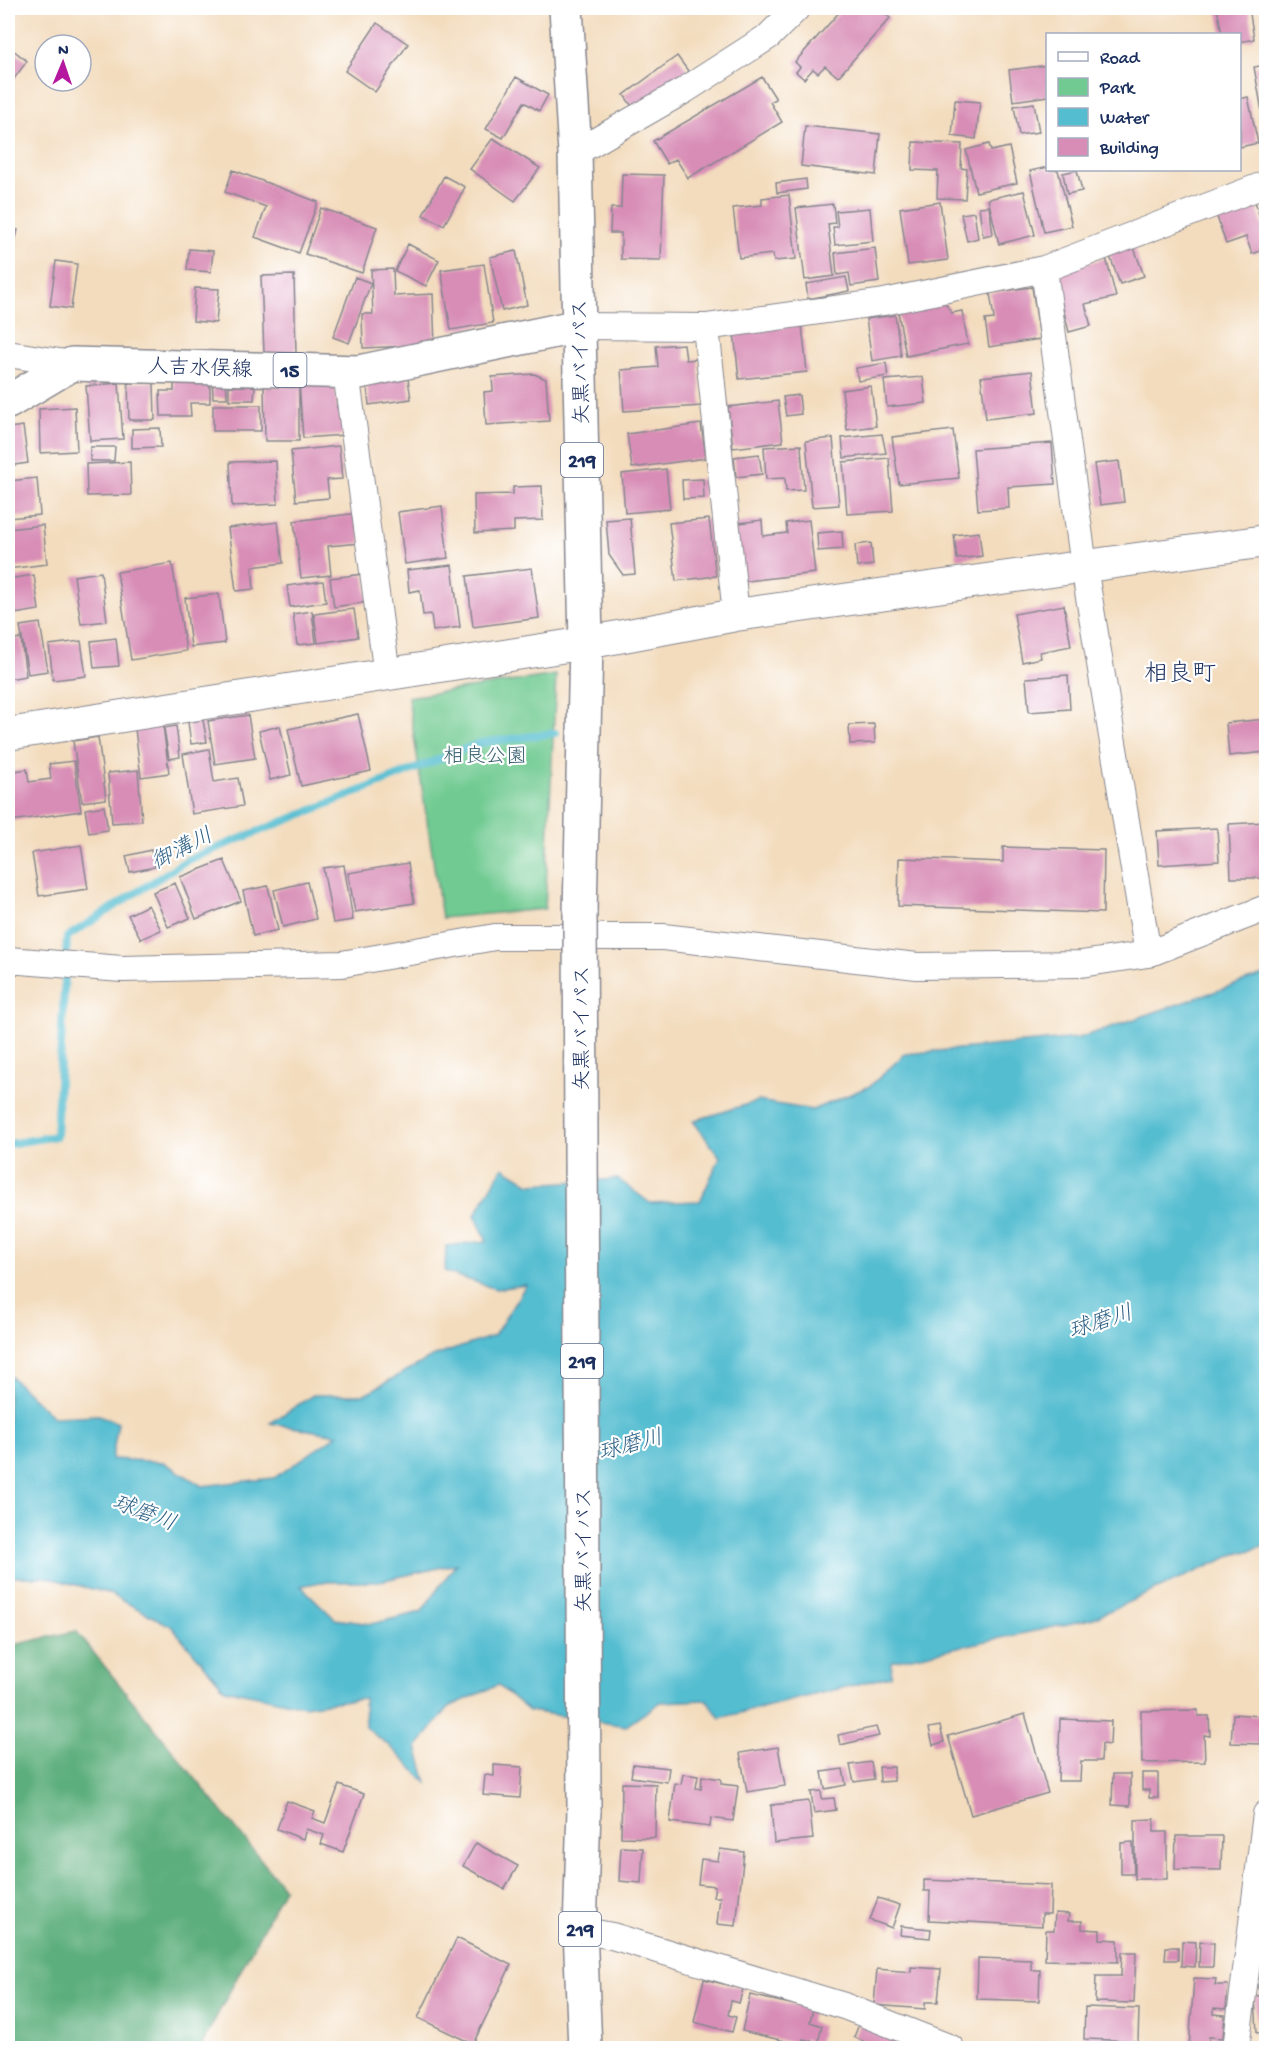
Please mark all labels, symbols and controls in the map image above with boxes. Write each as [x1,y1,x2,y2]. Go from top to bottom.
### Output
north arrow [33,33,93,93]
legend [1046,33,1241,171]
text: N [58,42,70,61]
text: Road [1100,49,1141,70]
text: Park [1099,79,1136,100]
text: Water [1100,109,1150,130]
text: Building [1099,139,1159,160]
street label: 矢黒バイパス [569,299,597,425]
road number: 15 [274,353,306,387]
street label: 人吉水俣線 [147,354,253,385]
road number: 219 [561,443,603,477]
district label: 相良町 [1144,660,1216,690]
park label: 相良公園 [443,744,527,771]
water label: 御溝川 [147,823,218,877]
street label: 矢黒バイパス [571,965,597,1091]
water label: 球磨川 [1066,1300,1137,1346]
road number: 219 [561,1344,603,1378]
water label: 球磨川 [596,1425,666,1468]
street label: 矢黒バイパス [573,1487,599,1613]
water label: 球磨川 [108,1490,179,1539]
road number: 219 [559,1912,601,1946]

